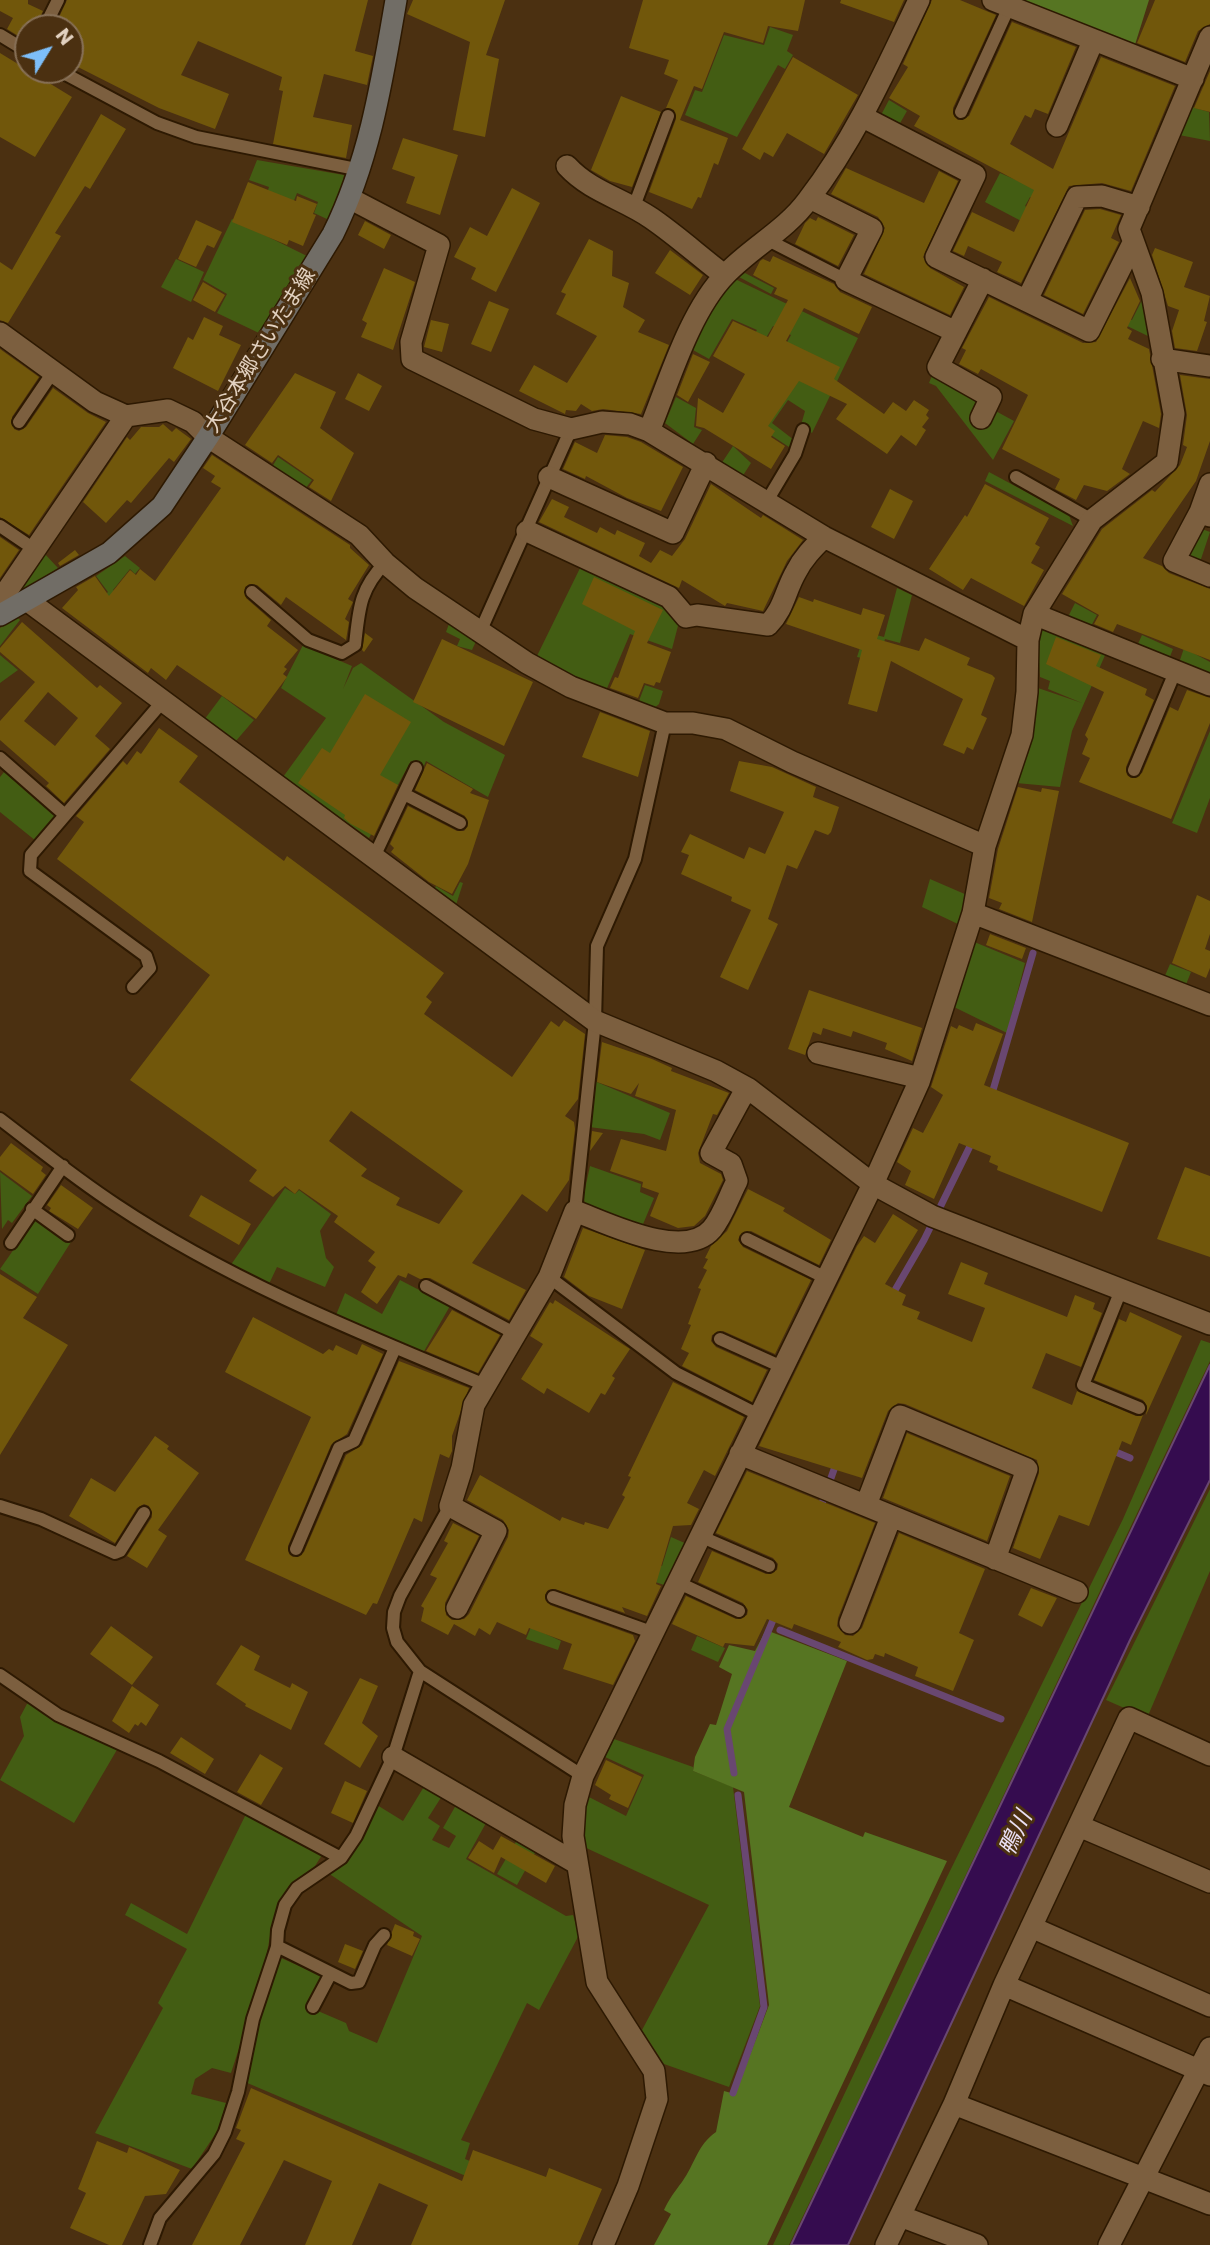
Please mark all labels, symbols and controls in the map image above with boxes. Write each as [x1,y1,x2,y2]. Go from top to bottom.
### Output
north arrow [14,14,84,84]
text: N [49,23,79,51]
street label: 大谷本郷さいたま線 [200,264,322,438]
water label: 鴨川 [995,1807,1039,1861]

